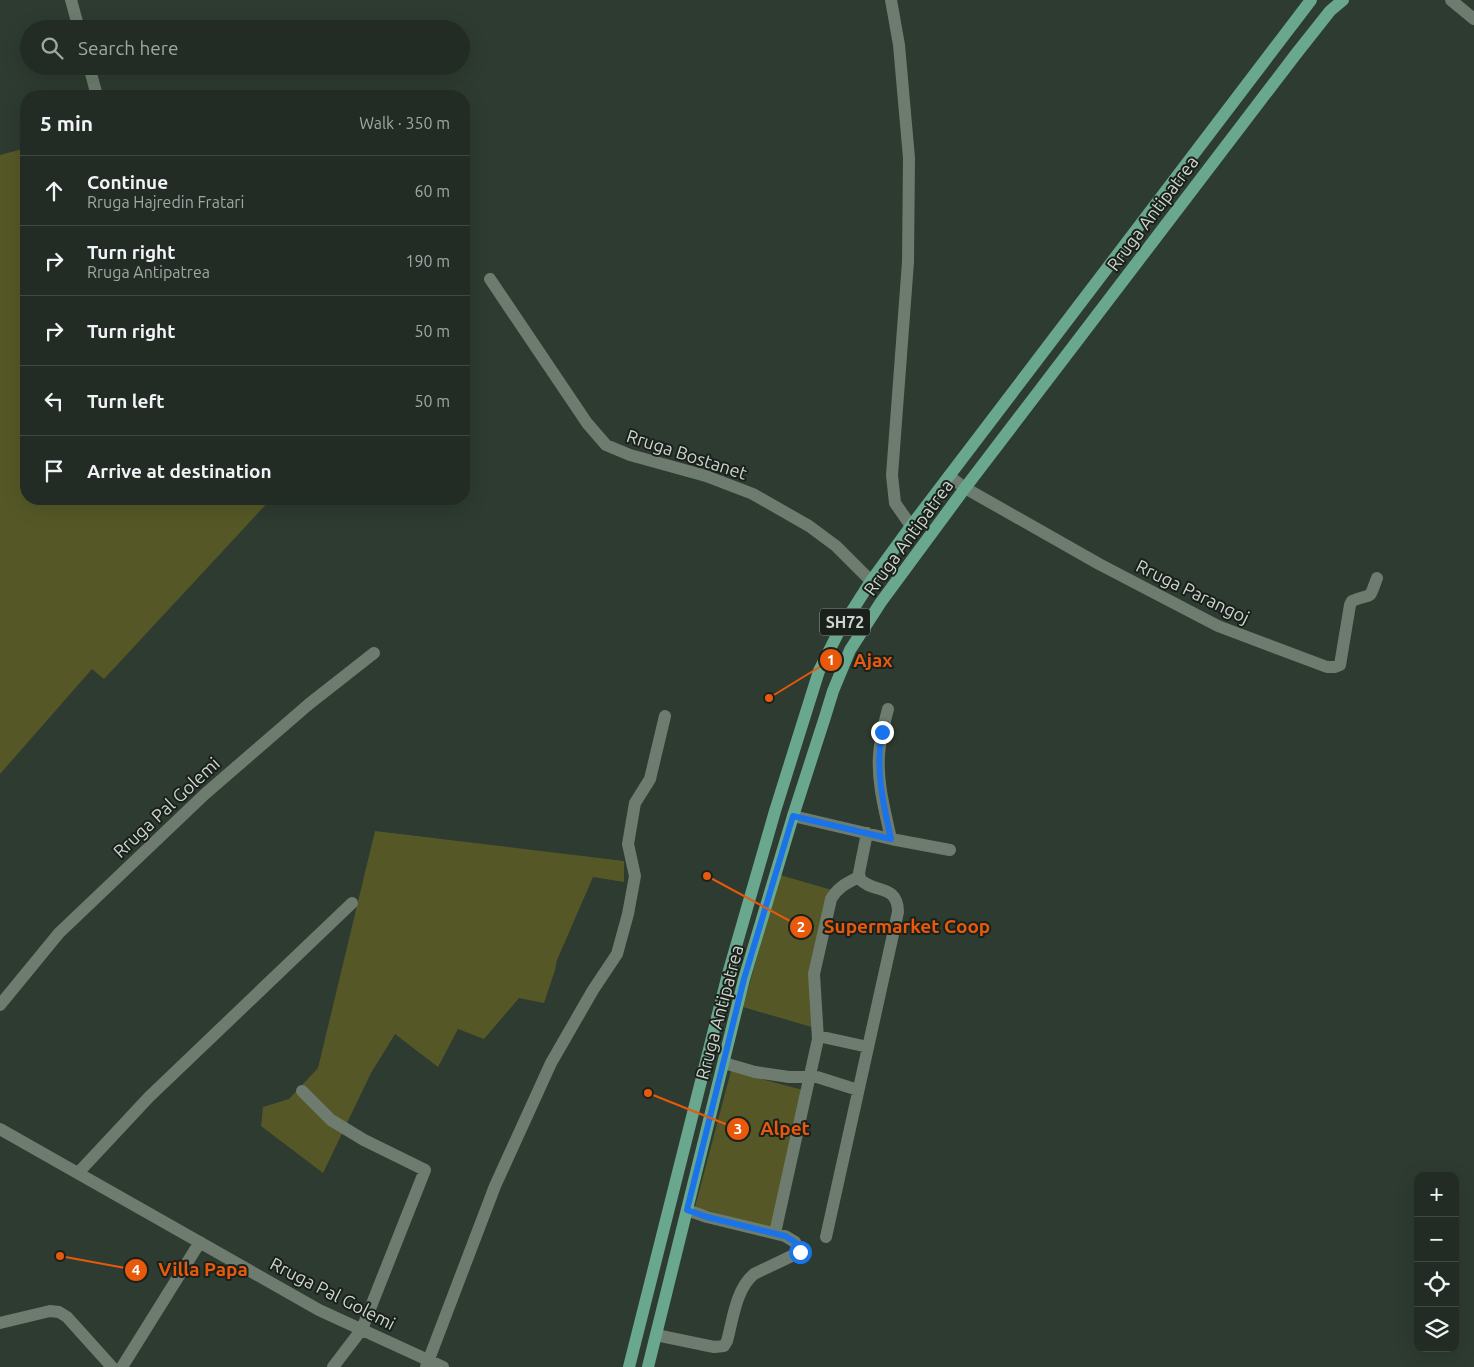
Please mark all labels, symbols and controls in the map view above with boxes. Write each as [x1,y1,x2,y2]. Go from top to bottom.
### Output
search box [20,20,470,75]
icon: search [38,34,66,62]
text: Search here [78,37,178,59]
text: 5 min [40,111,93,135]
text: Walk · 350 m [359,114,450,132]
street label: Rruga Antipatrea [1102,152,1202,274]
text: Continue [87,171,168,193]
icon: ahead [40,177,68,205]
text: 60 m [414,182,450,200]
text: Rruga Hajredin Fratari [87,193,244,211]
text: Turn right [87,241,175,263]
icon: right [40,247,68,275]
text: 190 m [405,252,450,270]
text: Rruga Antipatrea [87,263,210,281]
icon: right [40,317,68,345]
text: Turn right [87,320,175,342]
text: 50 m [414,322,450,340]
icon: left [40,387,68,415]
text: Turn left [87,390,165,412]
text: 50 m [414,392,450,410]
street label: Rruga Bostanet [624,425,750,483]
icon: arrive [40,457,68,485]
text: Arrive at destination [87,460,272,482]
street label: Rruga Antipatrea [859,475,957,599]
street label: Rruga Parangoj [1133,555,1253,627]
road number: SH72 [820,608,870,636]
callout: Ajax [818,643,903,677]
text: Ajax [853,649,893,671]
text: 1 [827,651,835,668]
route end [871,721,894,744]
street label: Rruga Pal Golemi [109,753,223,861]
callout: Supermarket Coop [789,910,1000,944]
text: Supermarket Coop [824,915,990,937]
text: 2 [797,918,805,935]
street label: Rruga Antipatrea [691,943,747,1081]
callout: Alpet [725,1112,820,1146]
text: Alpet [760,1117,810,1139]
text: 3 [734,1120,742,1137]
map controls [1414,1172,1459,1352]
button: + [1414,1172,1459,1217]
button: − [1414,1217,1459,1262]
route start [789,1241,812,1264]
callout: Villa Papa [124,1253,258,1287]
street label: Rruga Pal Golemi [267,1253,399,1333]
text: Villa Papa [158,1258,248,1280]
text: 4 [132,1261,140,1278]
button: locate [1414,1262,1459,1307]
button: layers [1414,1307,1459,1352]

